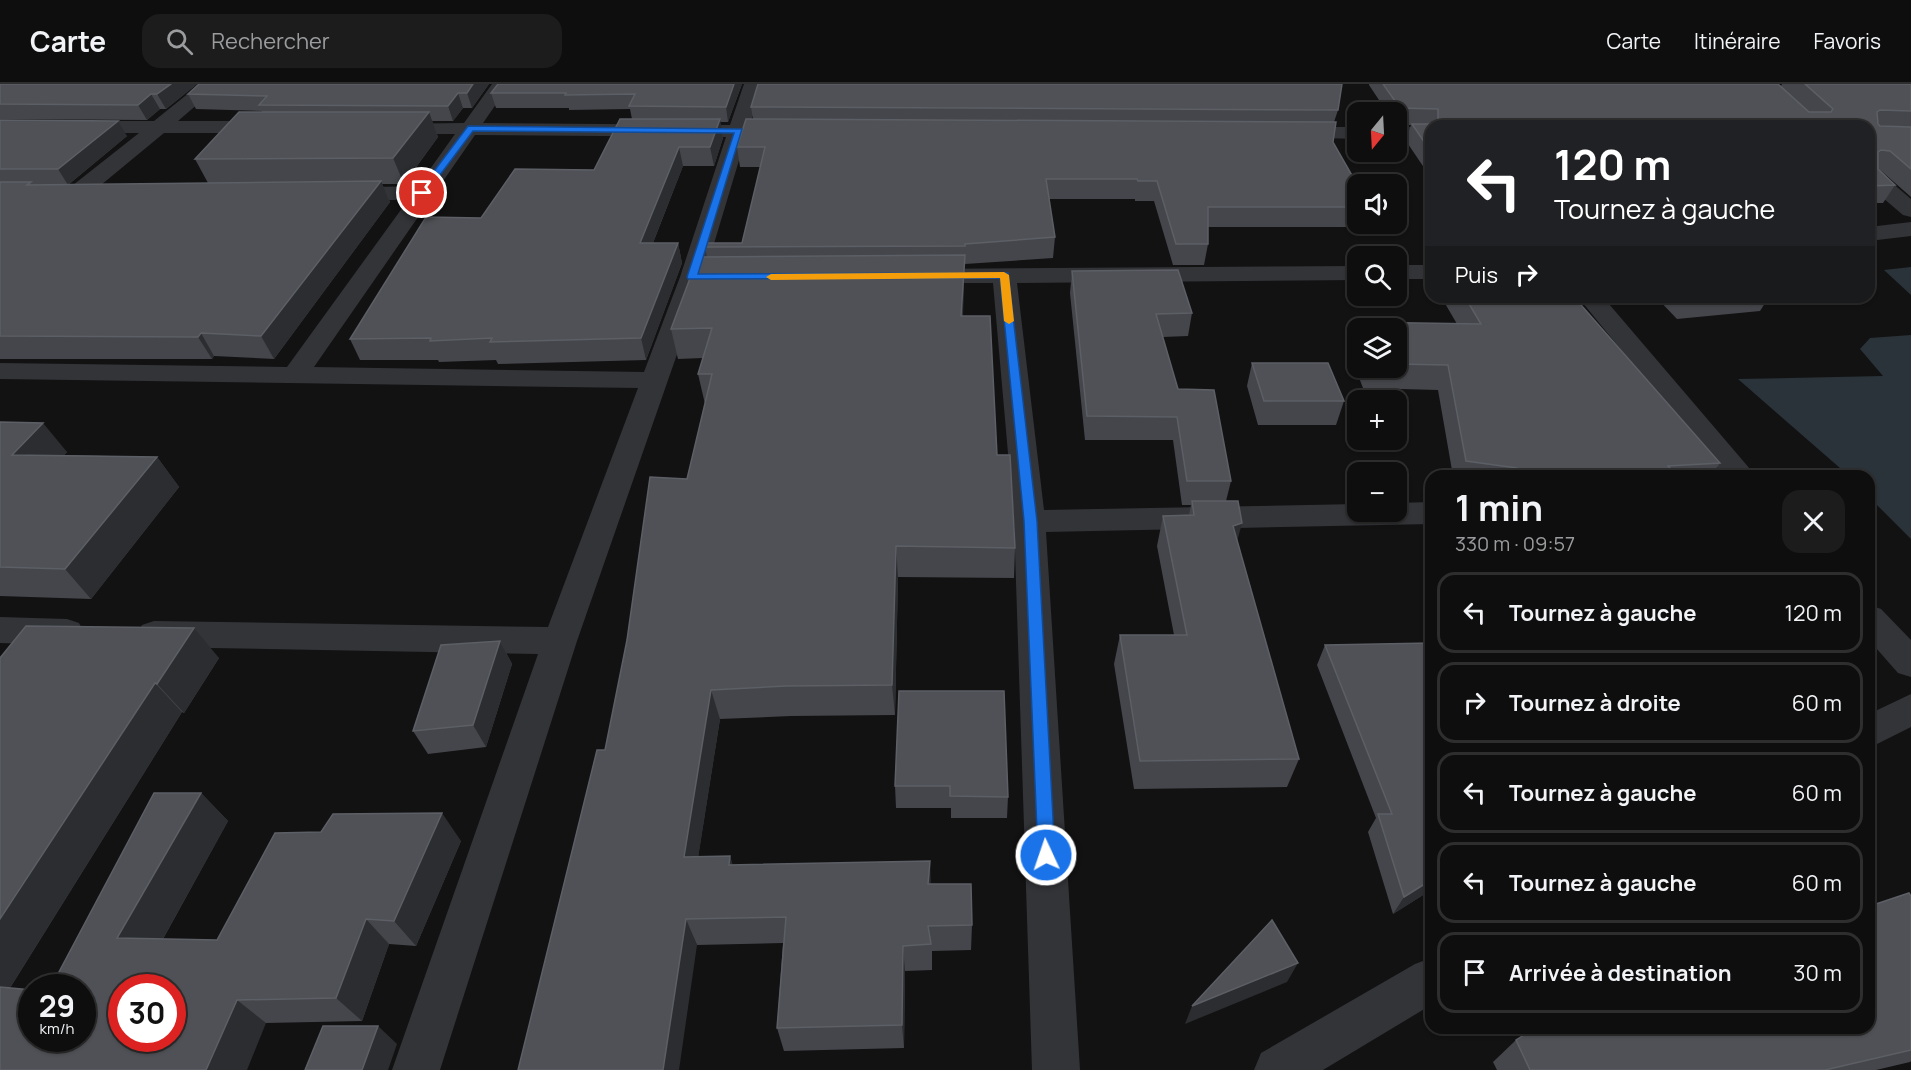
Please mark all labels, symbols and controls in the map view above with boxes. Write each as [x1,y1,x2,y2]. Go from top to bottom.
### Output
search box [142,14,562,68]
text: Carte [30,22,106,60]
icon: search [163,25,196,58]
text: Rechercher [211,26,330,56]
text: Carte [1607,27,1661,55]
text: Itinéraire [1694,27,1780,55]
text: Favoris [1813,27,1881,55]
north arrow [1347,102,1407,162]
map controls [1347,102,1407,522]
text: 120 m [1554,135,1671,193]
icon: left [1455,144,1533,222]
pin [396,167,447,218]
button: sound [1347,174,1407,234]
icon: arrive [405,176,438,209]
text: Tournez à gauche [1554,190,1775,227]
button: search [1347,246,1407,306]
icon: right [1510,258,1543,291]
text: Puis [1455,260,1498,290]
button: layers [1347,318,1407,378]
button: + [1347,390,1407,450]
button: − [1347,462,1407,522]
text: 1 min [1455,483,1543,532]
button: close [1782,490,1845,553]
text: 330 m · 09:57 [1455,530,1575,557]
icon: left [1458,596,1491,629]
text: Tournez à gauche [1509,598,1696,628]
text: 120 m [1784,598,1842,628]
icon: right [1458,686,1491,719]
text: Tournez à droite [1509,688,1681,718]
text: 60 m [1792,688,1842,718]
icon: left [1458,776,1491,809]
text: Tournez à gauche [1509,778,1696,808]
text: 60 m [1792,778,1842,808]
position arrow [1014,823,1078,887]
icon: left [1458,866,1491,899]
text: Tournez à gauche [1509,868,1696,898]
text: 60 m [1792,868,1842,898]
icon: arrive [1458,956,1491,989]
text: Arrivée à destination [1509,958,1732,988]
text: 30 m [1793,958,1842,988]
speed limit sign: 30 [108,974,186,1052]
text: 29 [39,985,75,1026]
text: km/h [40,1018,74,1039]

